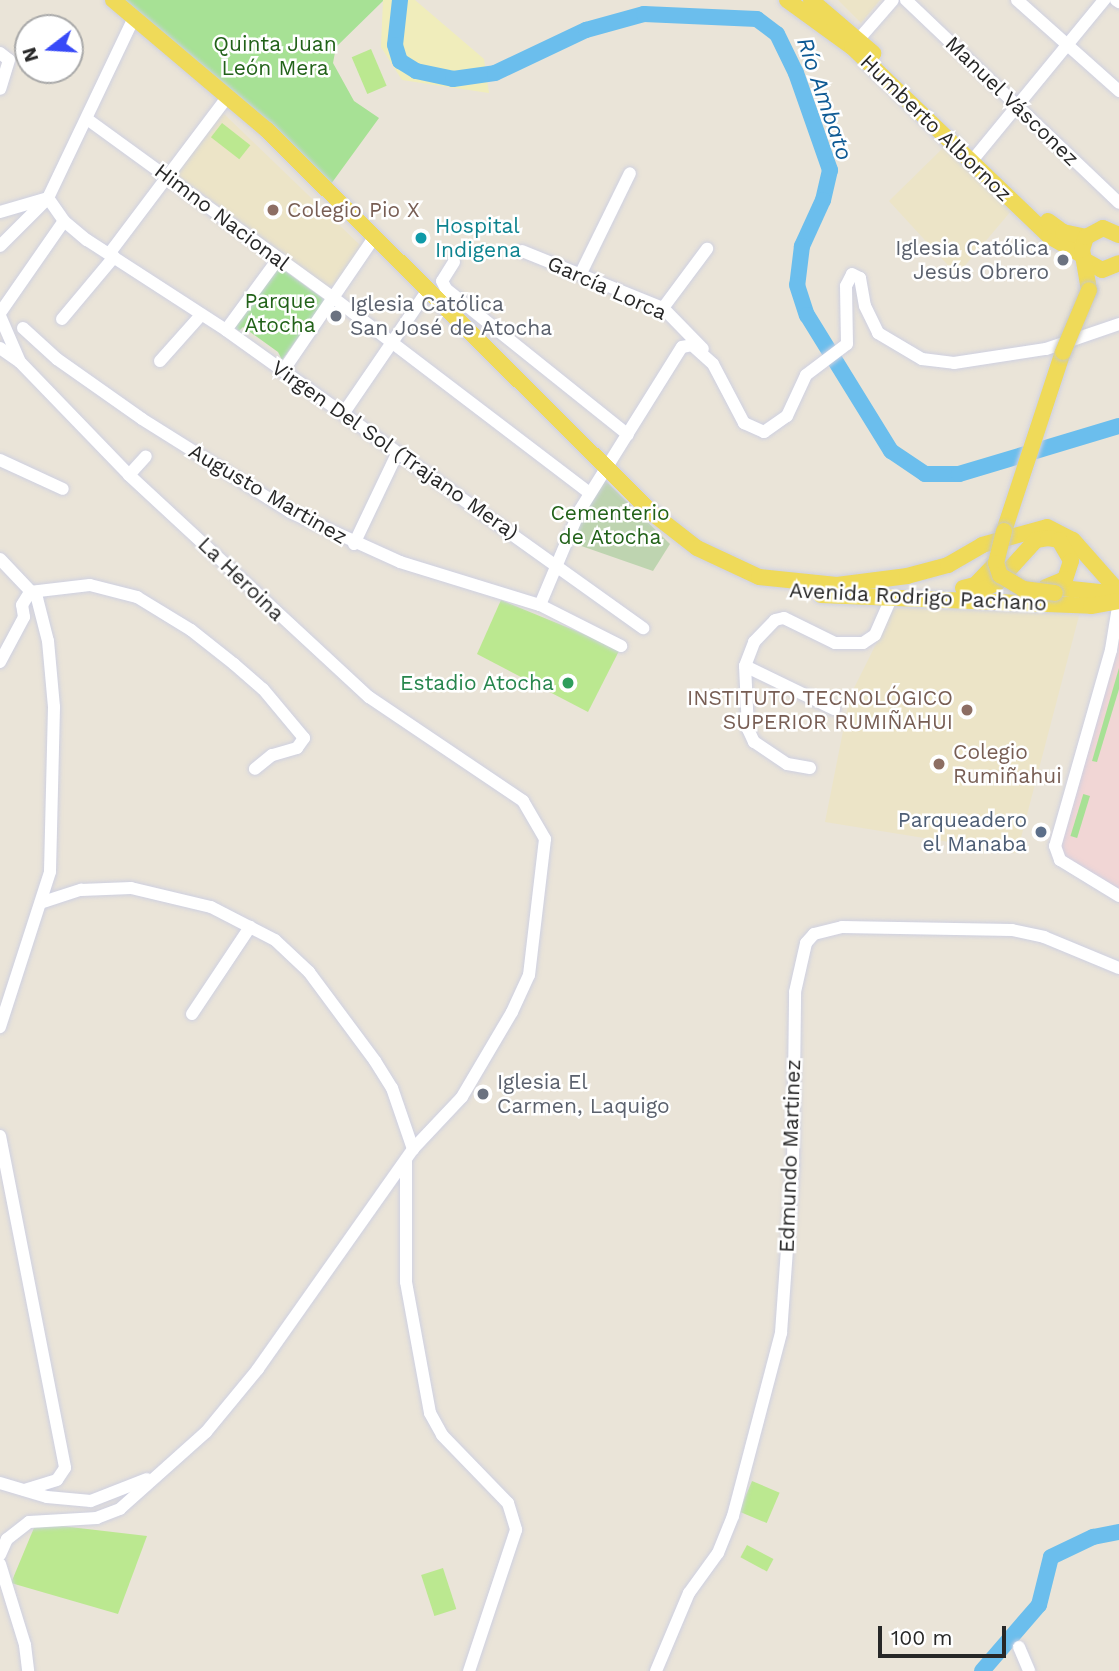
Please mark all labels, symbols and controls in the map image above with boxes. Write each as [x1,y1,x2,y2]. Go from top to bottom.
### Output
north arrow [14,14,84,84]
street label: Manuel Vásconez [939,30,1085,172]
park label: Quinta Juan León Mera [213,31,337,81]
water label: Río Ambato [790,33,858,165]
text: N [17,45,43,65]
street label: Humberto Albornoz [855,49,1017,207]
street label: Himno Nacional [150,158,294,276]
place label: Colegio Pio X [287,197,420,223]
marker: Colegio Pio X [265,202,281,218]
place label: Hospital Indigena [435,213,521,263]
marker: Hospital Indigena [413,230,429,246]
place label: Iglesia Católica Jesús Obrero [895,235,1049,285]
street label: García Lorca [543,250,671,326]
marker: Iglesia Católica Jesús Obrero [1055,252,1071,268]
park label: Parque Atocha [244,288,316,338]
place label: Iglesia Católica San José de Atocha [350,291,554,341]
marker: Iglesia Católica San José de Atocha [328,308,344,324]
street label: Virgen Del Sol (Trajano Mera) [266,355,524,545]
street label: Augusto Martinez [184,438,352,550]
park label: Cementerio de Atocha [550,500,670,550]
street label: La Heroina [193,532,289,626]
street label: Avenida Rodrigo Pachano [788,578,1048,616]
place label: Estadio Atocha [399,670,554,696]
marker: Estadio Atocha [560,675,576,691]
place label: INSTITUTO TECNOLÓGICO SUPERIOR RUMIÑAHUI [686,685,953,735]
marker: INSTITUTO TECNOLÓGICO SUPERIOR RUMIÑAHUI [959,702,975,718]
place label: Colegio Rumiñahui [953,739,1062,789]
marker: Colegio Rumiñahui [931,756,947,772]
place label: Parqueadero el Manaba [898,807,1027,857]
marker: Parqueadero el Manaba [1033,824,1049,840]
street label: Edmundo Martinez [774,1059,806,1253]
place label: Iglesia El Carmen, Laquigo [497,1069,670,1119]
marker: Iglesia El Carmen, Laquigo [475,1086,491,1102]
scale bar [881,1612,1009,1656]
text: 100 m [891,1625,953,1650]

